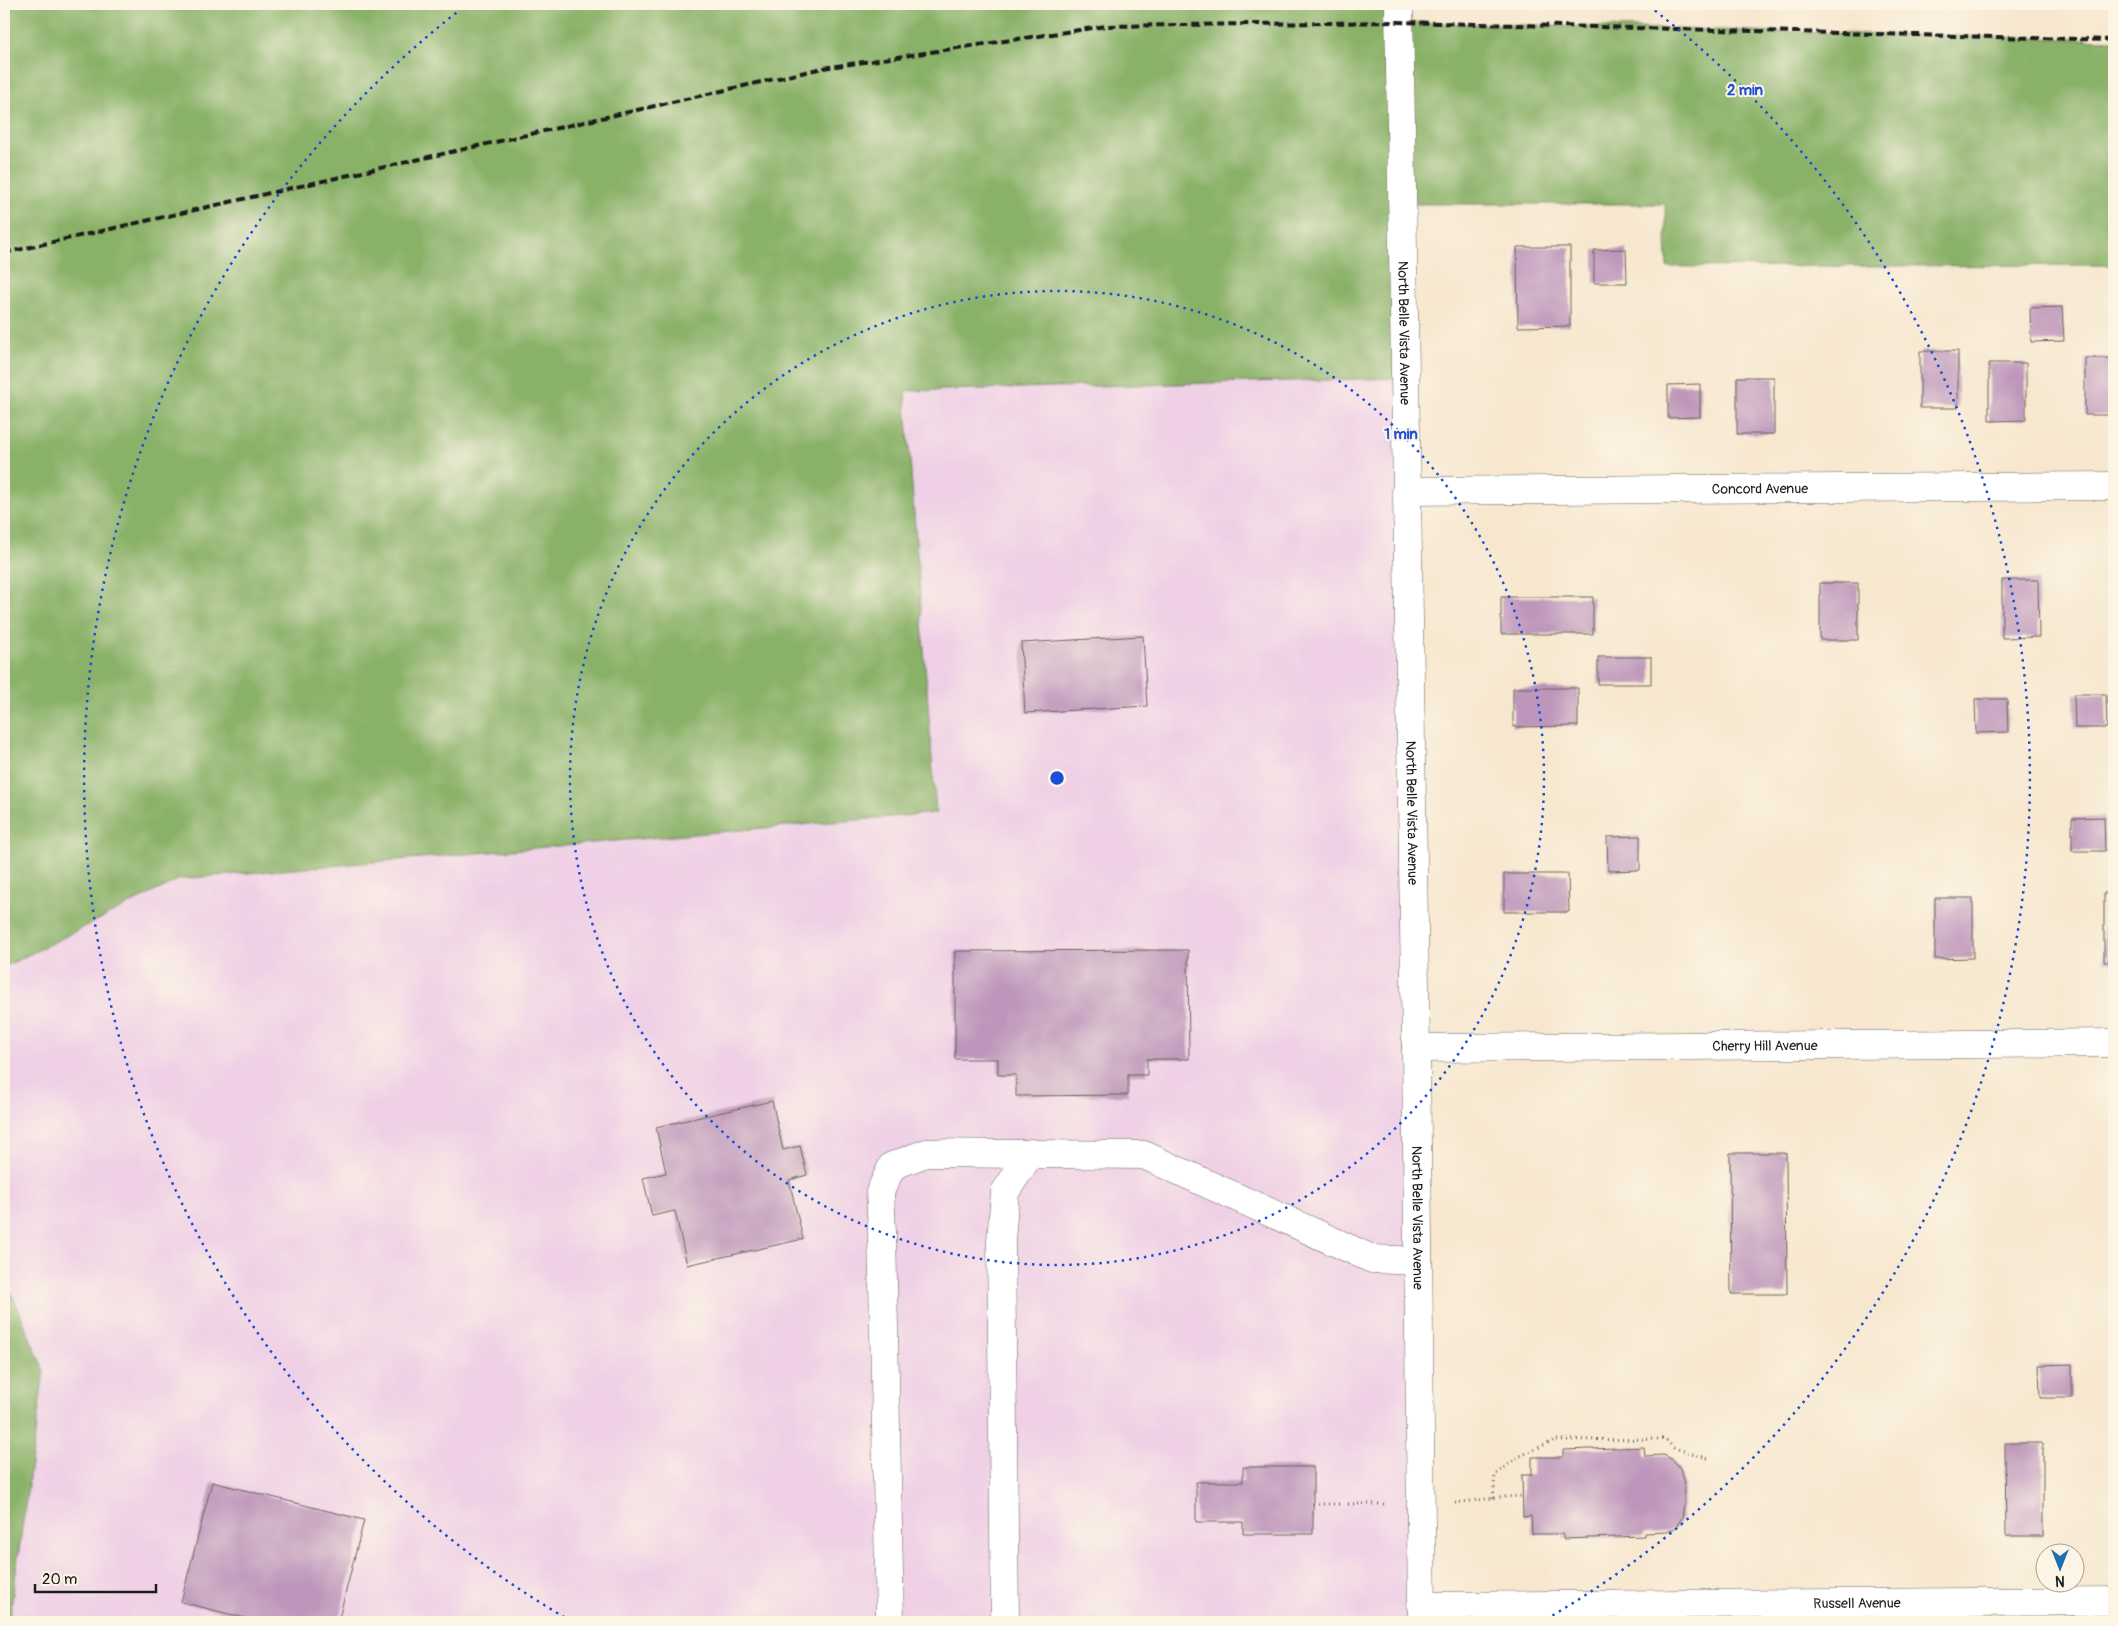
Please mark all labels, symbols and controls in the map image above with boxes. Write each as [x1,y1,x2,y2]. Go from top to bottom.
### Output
text: 2 min [1727,81,1763,100]
street label: North Belle Vista Avenue [1395,261,1414,405]
text: 1 min [1384,425,1418,444]
street label: Concord Avenue [1712,480,1808,497]
street label: North Belle Vista Avenue [1402,741,1422,885]
centre of rings [1048,769,1066,787]
street label: Cherry Hill Avenue [1712,1037,1818,1054]
street label: North Belle Vista Avenue [1409,1146,1427,1290]
north arrow [2036,1544,2086,1594]
scale bar [35,1561,156,1593]
text: 20 m [42,1570,77,1589]
text: N [2055,1572,2065,1589]
street label: Russell Avenue [1813,1594,1901,1612]

